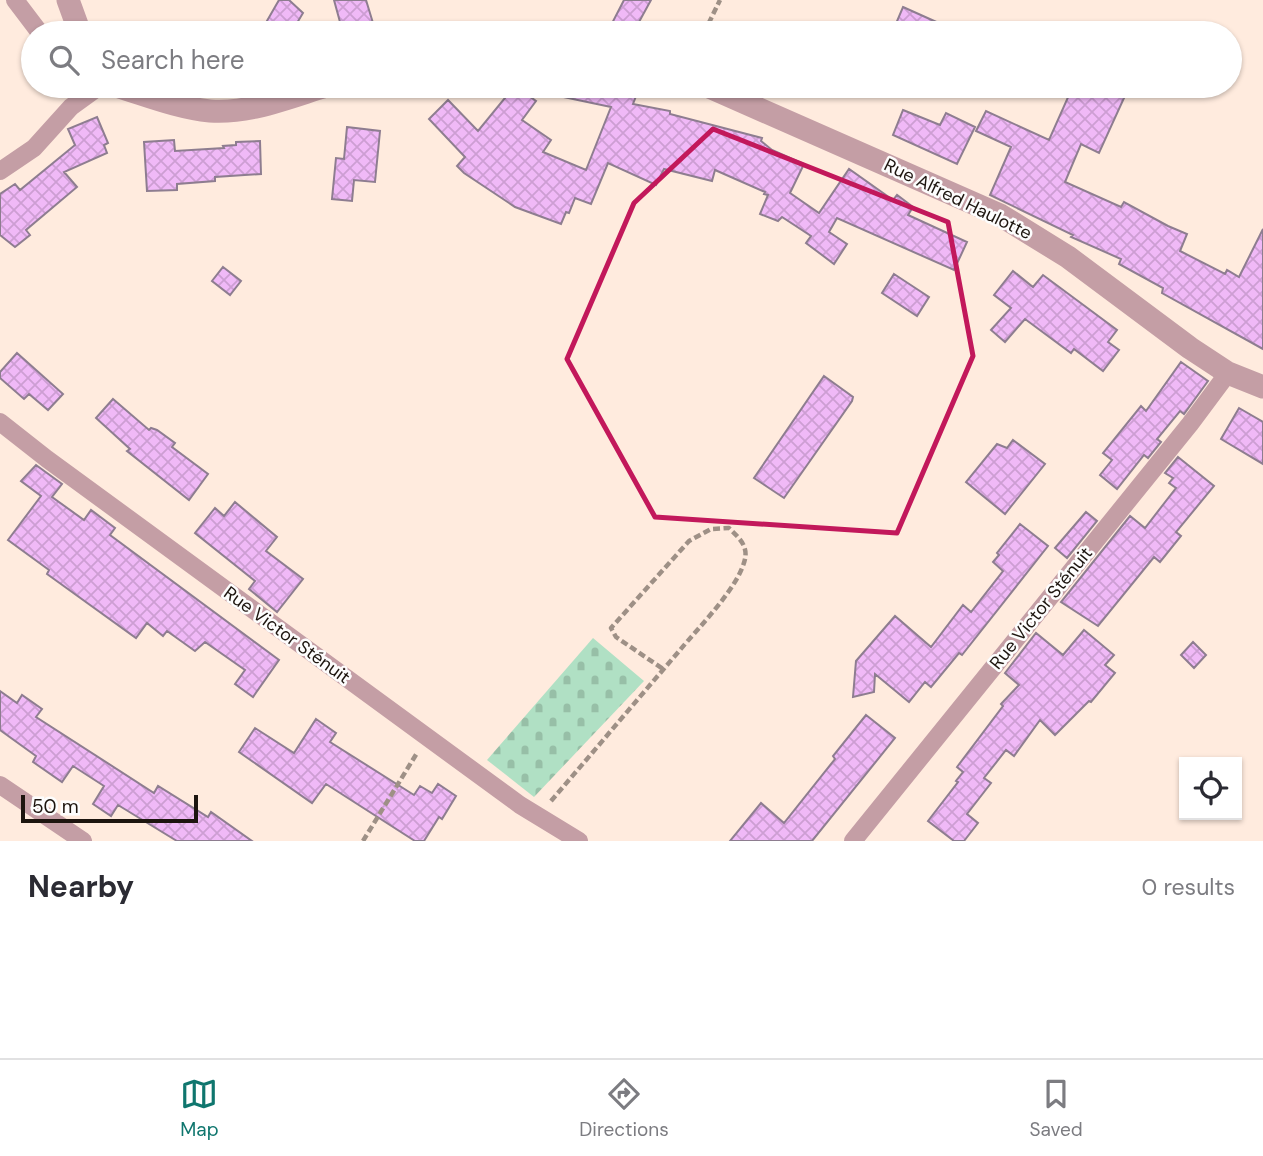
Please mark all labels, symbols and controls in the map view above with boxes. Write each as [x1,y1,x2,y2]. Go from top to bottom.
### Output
search box [21,21,1242,98]
icon: search [45,41,83,79]
text: Search here [101,43,244,77]
street label: Rue Alfred Haulotte [880,153,1036,245]
street label: Rue Victor Sténuit [984,542,1098,674]
street label: Rue Victor Sténuit [219,581,355,689]
map controls [1179,757,1242,820]
button: locate [1179,757,1242,820]
scale bar [21,792,198,824]
text: 50 m [32,794,79,819]
text: Nearby [28,867,134,906]
text: 0 results [1142,872,1235,902]
tab: Map [180,1075,219,1142]
tab: Directions [579,1075,669,1142]
tab: Saved [1029,1075,1083,1142]

